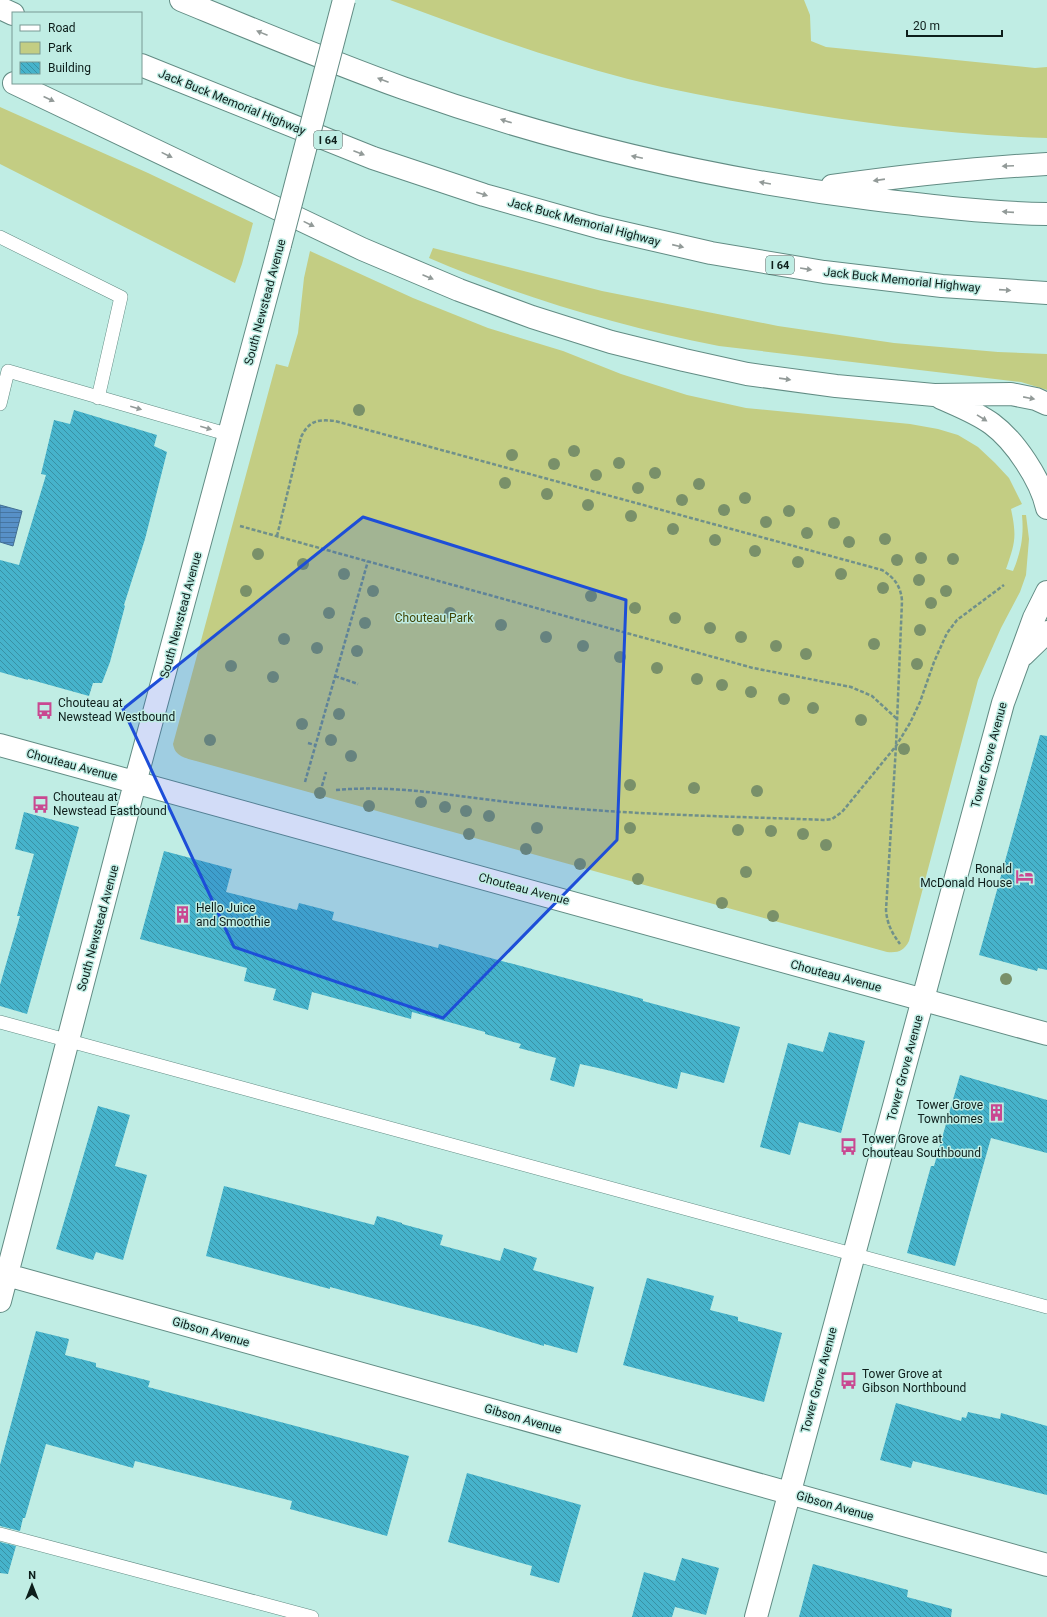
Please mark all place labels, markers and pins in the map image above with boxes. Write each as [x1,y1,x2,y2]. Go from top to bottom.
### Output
place label: Chouteau at Newstead Westbound [58,696,175,724]
bus stop icon: Chouteau at Newstead Westbound [35,700,55,720]
place label: Chouteau at Newstead Eastbound [53,790,167,818]
bus stop icon: Chouteau at Newstead Eastbound [30,794,50,814]
place label: Ronald McDonald House [920,862,1012,890]
hotel icon: Ronald McDonald House [1015,866,1035,886]
place label: Hello Juice and Smoothie [196,901,270,929]
building icon: Hello Juice and Smoothie [173,905,193,925]
place label: Tower Grove Townhomes [916,1098,983,1126]
building icon: Tower Grove Townhomes [986,1102,1006,1122]
place label: Tower Grove at Chouteau Southbound [862,1132,981,1160]
bus stop icon: Tower Grove at Chouteau Southbound [839,1136,859,1156]
place label: Tower Grove at Gibson Northbound [862,1367,966,1395]
bus stop icon: Tower Grove at Gibson Northbound [839,1371,859,1391]

